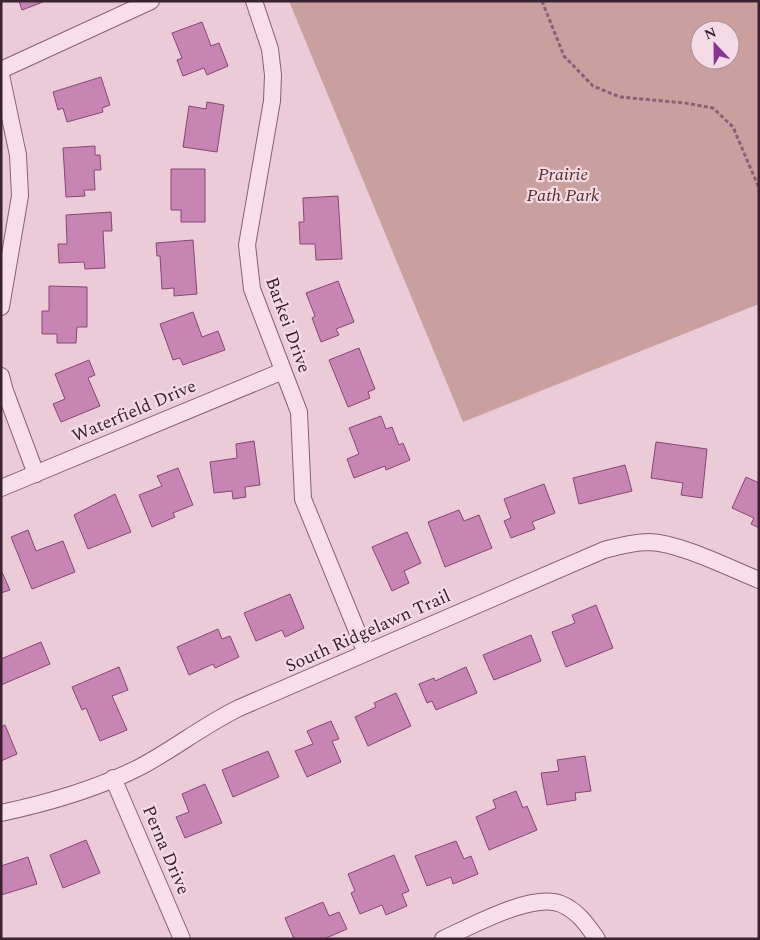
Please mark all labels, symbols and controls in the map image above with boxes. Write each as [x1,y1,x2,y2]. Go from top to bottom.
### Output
north arrow [690,20,740,70]
text: N [701,22,720,45]
park label: Prairie Path Park [526,161,600,209]
street label: Barkei Drive [258,273,318,377]
street label: Waterfield Drive [68,373,200,449]
street label: South Ridgelawn Trail [281,582,455,680]
street label: Perna Drive [135,801,197,899]

